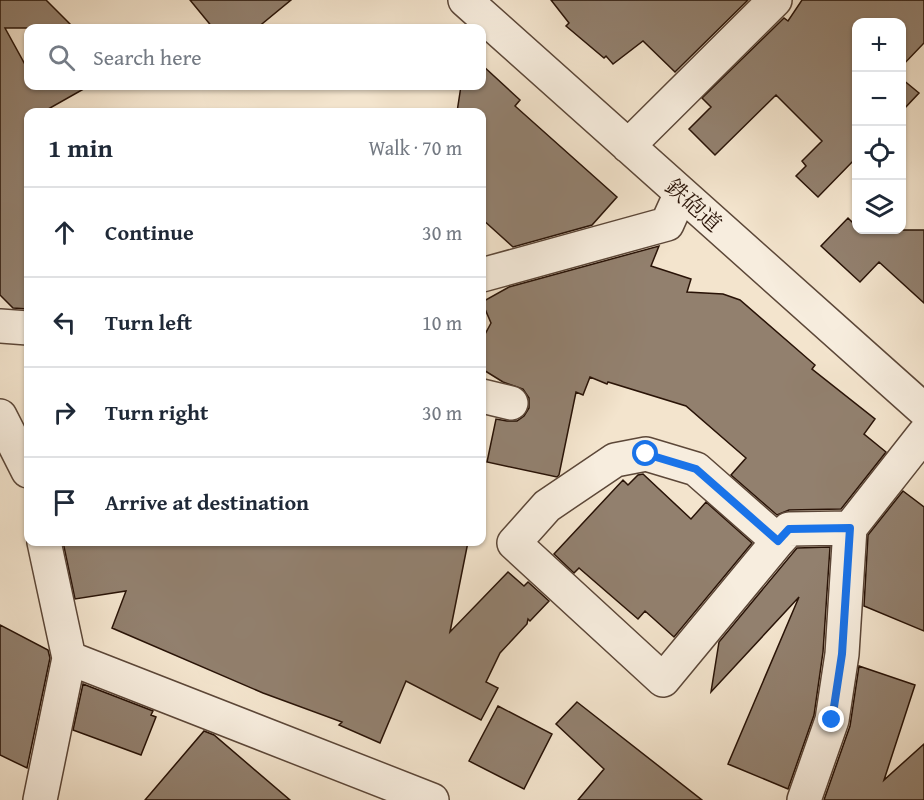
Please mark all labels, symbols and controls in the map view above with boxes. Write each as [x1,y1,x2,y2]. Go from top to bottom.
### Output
map controls [852,18,906,234]
button: + [852,18,906,72]
search box [24,24,486,90]
icon: search [45,41,78,74]
text: Search here [93,41,202,73]
button: − [852,72,906,126]
button: locate [852,126,906,180]
text: 1 min [48,128,113,167]
text: Walk · 70 m [368,133,462,162]
street label: 鉄砲道 [659,171,729,239]
button: layers [852,180,906,234]
icon: ahead [48,216,81,249]
text: Continue [105,216,194,248]
text: 30 m [422,218,462,247]
icon: left [48,306,81,339]
text: Turn left [105,306,192,338]
text: 10 m [422,308,462,337]
icon: right [48,396,81,429]
text: Turn right [105,396,208,428]
text: 30 m [422,398,462,427]
route start [632,440,658,466]
icon: arrive [48,486,81,519]
text: Arrive at destination [105,486,309,518]
route end [818,706,844,732]

